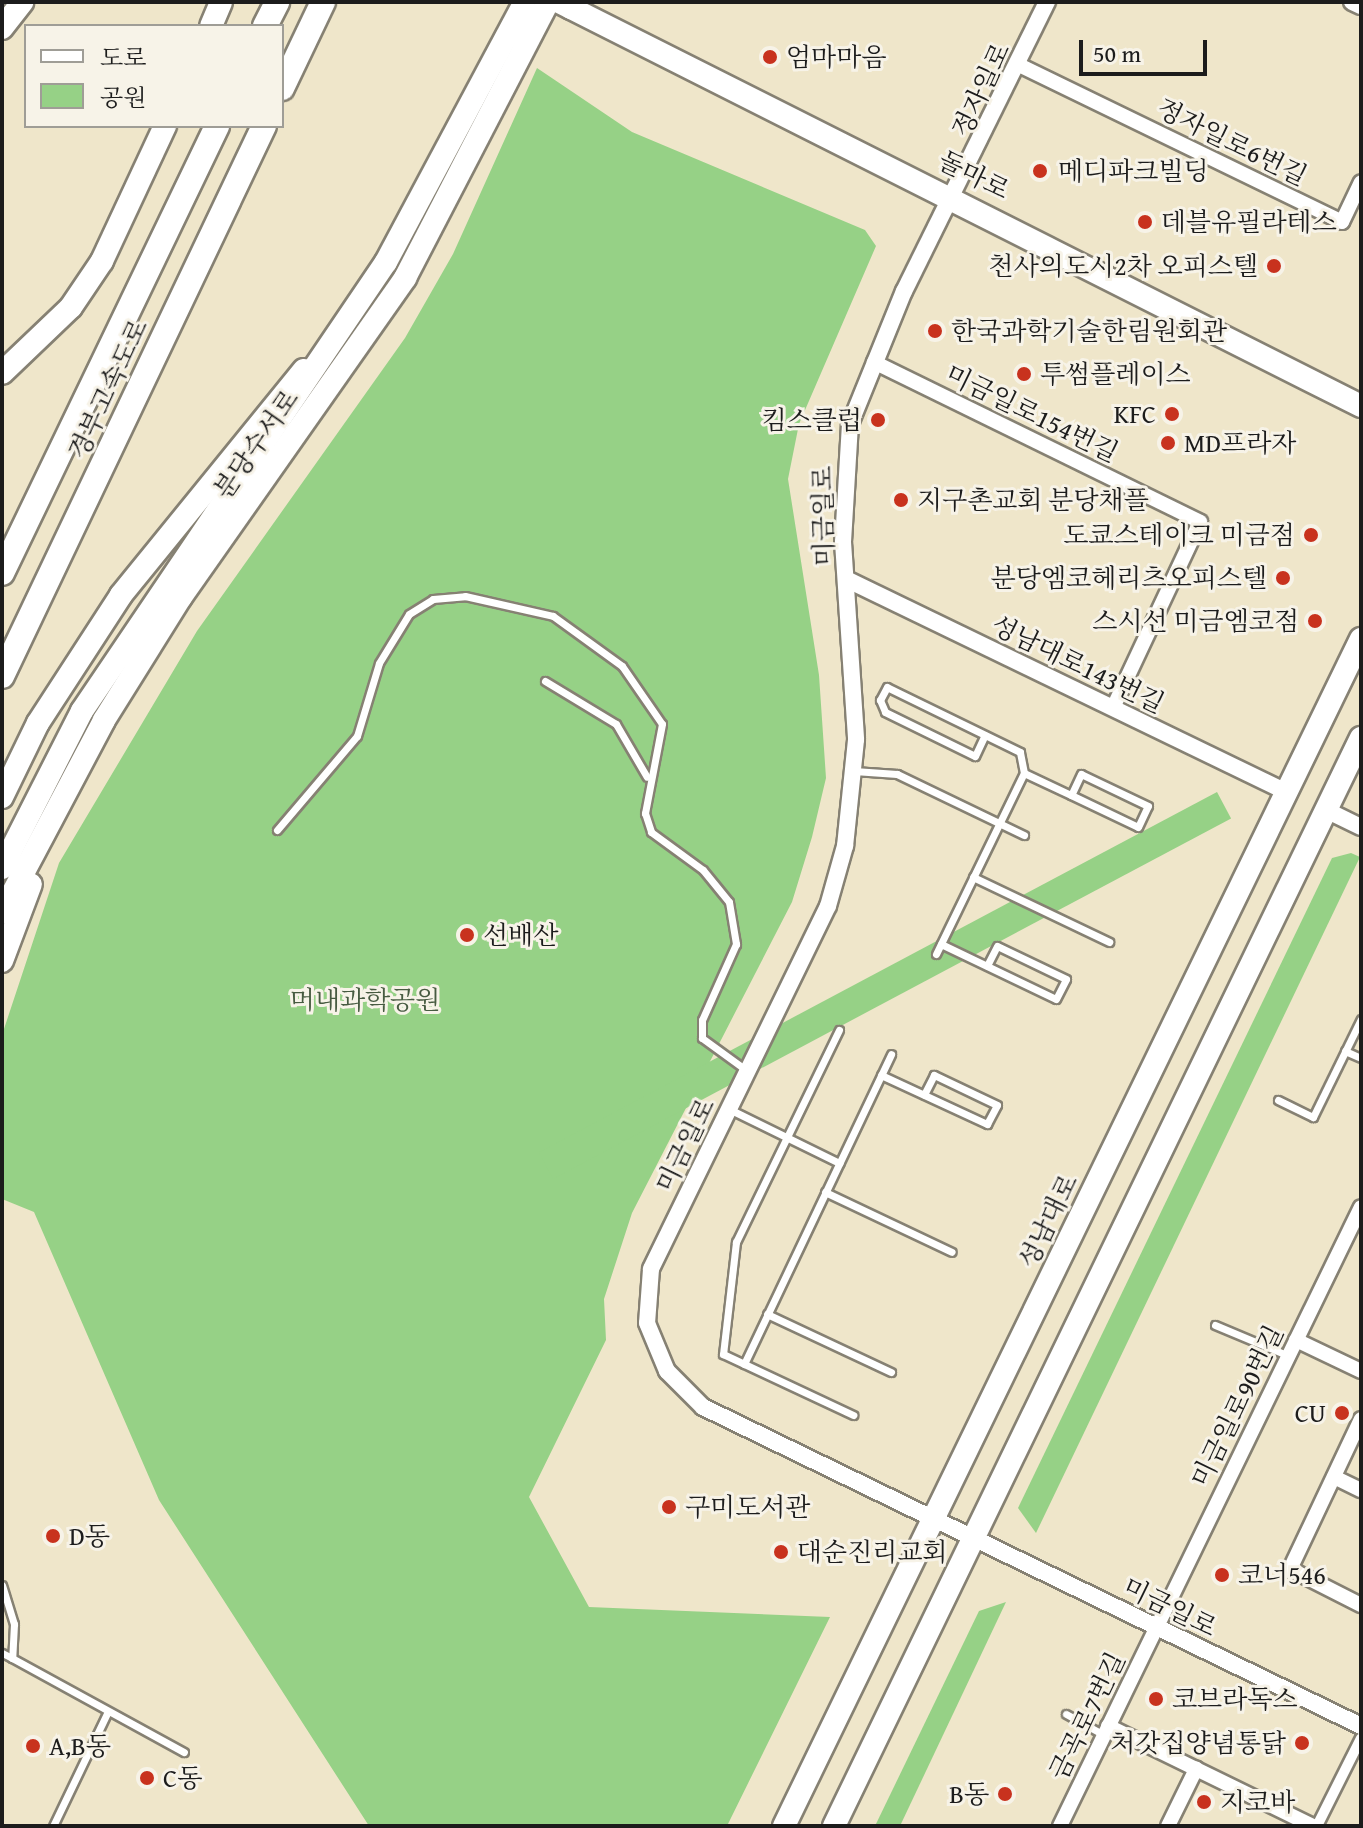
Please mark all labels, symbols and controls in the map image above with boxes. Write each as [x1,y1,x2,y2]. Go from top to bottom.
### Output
legend [24,24,284,128]
scale bar [1083,24,1211,74]
text: 50 m [1093,36,1141,71]
street label: 정자일로 [946,38,1016,142]
text: 도로 [100,40,146,75]
place label: 엄마마음 [786,41,886,73]
marker: 엄마마음 [761,48,779,66]
text: 공원 [100,80,146,115]
street label: 정자일로6번길 [1152,92,1312,192]
street label: 돌마로 [933,144,1015,206]
place label: 메디파크빌딩 [1058,155,1209,187]
marker: 메디파크빌딩 [1029,160,1051,182]
place label: 데블유필라테스 [1161,206,1337,238]
marker: 데블유필라테스 [1136,213,1154,231]
place label: 천사의도시2차 오피스텔 [989,250,1258,282]
marker: 천사의도시2차 오피스텔 [1265,257,1283,275]
street label: 경부고속도로 [62,314,154,464]
place label: 한국과학기술한림원회관 [951,315,1227,347]
marker: 한국과학기술한림원회관 [926,322,944,340]
street label: 미금일로154번길 [941,358,1123,468]
place label: 투썸플레이스 [1040,358,1191,390]
marker: 투썸플레이스 [1015,365,1033,383]
street label: 분당수서로 [207,384,305,504]
place label: KFC [1114,398,1156,430]
place label: 킴스클럽 [762,404,862,436]
marker: KFC [1163,405,1181,423]
marker: 킴스클럽 [869,411,887,429]
place label: MD프라자 [1184,427,1296,459]
marker: MD프라자 [1159,434,1177,452]
street label: 미금일로 [807,466,839,566]
place label: 지구촌교회 분당채플 [917,484,1149,516]
marker: 지구촌교회 분당채플 [892,491,910,509]
place label: 도쿄스테이크 미금점 [1063,519,1295,551]
marker: 도쿄스테이크 미금점 [1302,526,1320,544]
place label: 분당엠코헤리츠오피스텔 [991,562,1267,594]
marker: 분당엠코헤리츠오피스텔 [1274,569,1292,587]
place label: 스시선 미금엠코점 [1092,605,1299,637]
street label: 성남대로143번길 [987,609,1169,719]
marker: 스시선 미금엠코점 [1306,612,1324,630]
place label: 선배산 [483,919,558,951]
marker: 선배산 [458,926,476,944]
park label: 머내과학공원 [290,984,440,1016]
street label: 미금일로 [649,1093,721,1197]
street label: 성남대로 [1012,1169,1084,1273]
street label: 미금일로90번길 [1184,1320,1290,1492]
place label: CU [1295,1397,1326,1429]
marker: CU [1333,1404,1351,1422]
place label: 구미도서관 [685,1491,811,1523]
marker: 구미도서관 [660,1498,678,1516]
place label: D동 [69,1520,110,1552]
marker: D동 [44,1527,62,1545]
place label: 대순진리교회 [797,1536,948,1568]
marker: 대순진리교회 [772,1543,790,1561]
place label: 코너546 [1238,1559,1326,1591]
marker: 코너546 [1213,1566,1231,1584]
street label: 미금일로 [1118,1571,1222,1643]
street label: 금곡로7번길 [1043,1647,1131,1785]
place label: 코브라독스 [1172,1683,1298,1715]
marker: 코브라독스 [1147,1690,1165,1708]
place label: 처갓집양념통닭 [1110,1727,1286,1759]
place label: A,B동 [49,1730,111,1762]
marker: 처갓집양념통닭 [1293,1734,1311,1752]
marker: A,B동 [24,1737,42,1755]
place label: C동 [163,1762,202,1794]
marker: C동 [138,1769,156,1787]
place label: B동 [949,1778,989,1810]
marker: B동 [996,1785,1014,1803]
place label: 지코바 [1220,1786,1295,1818]
marker: 지코바 [1195,1793,1213,1811]

